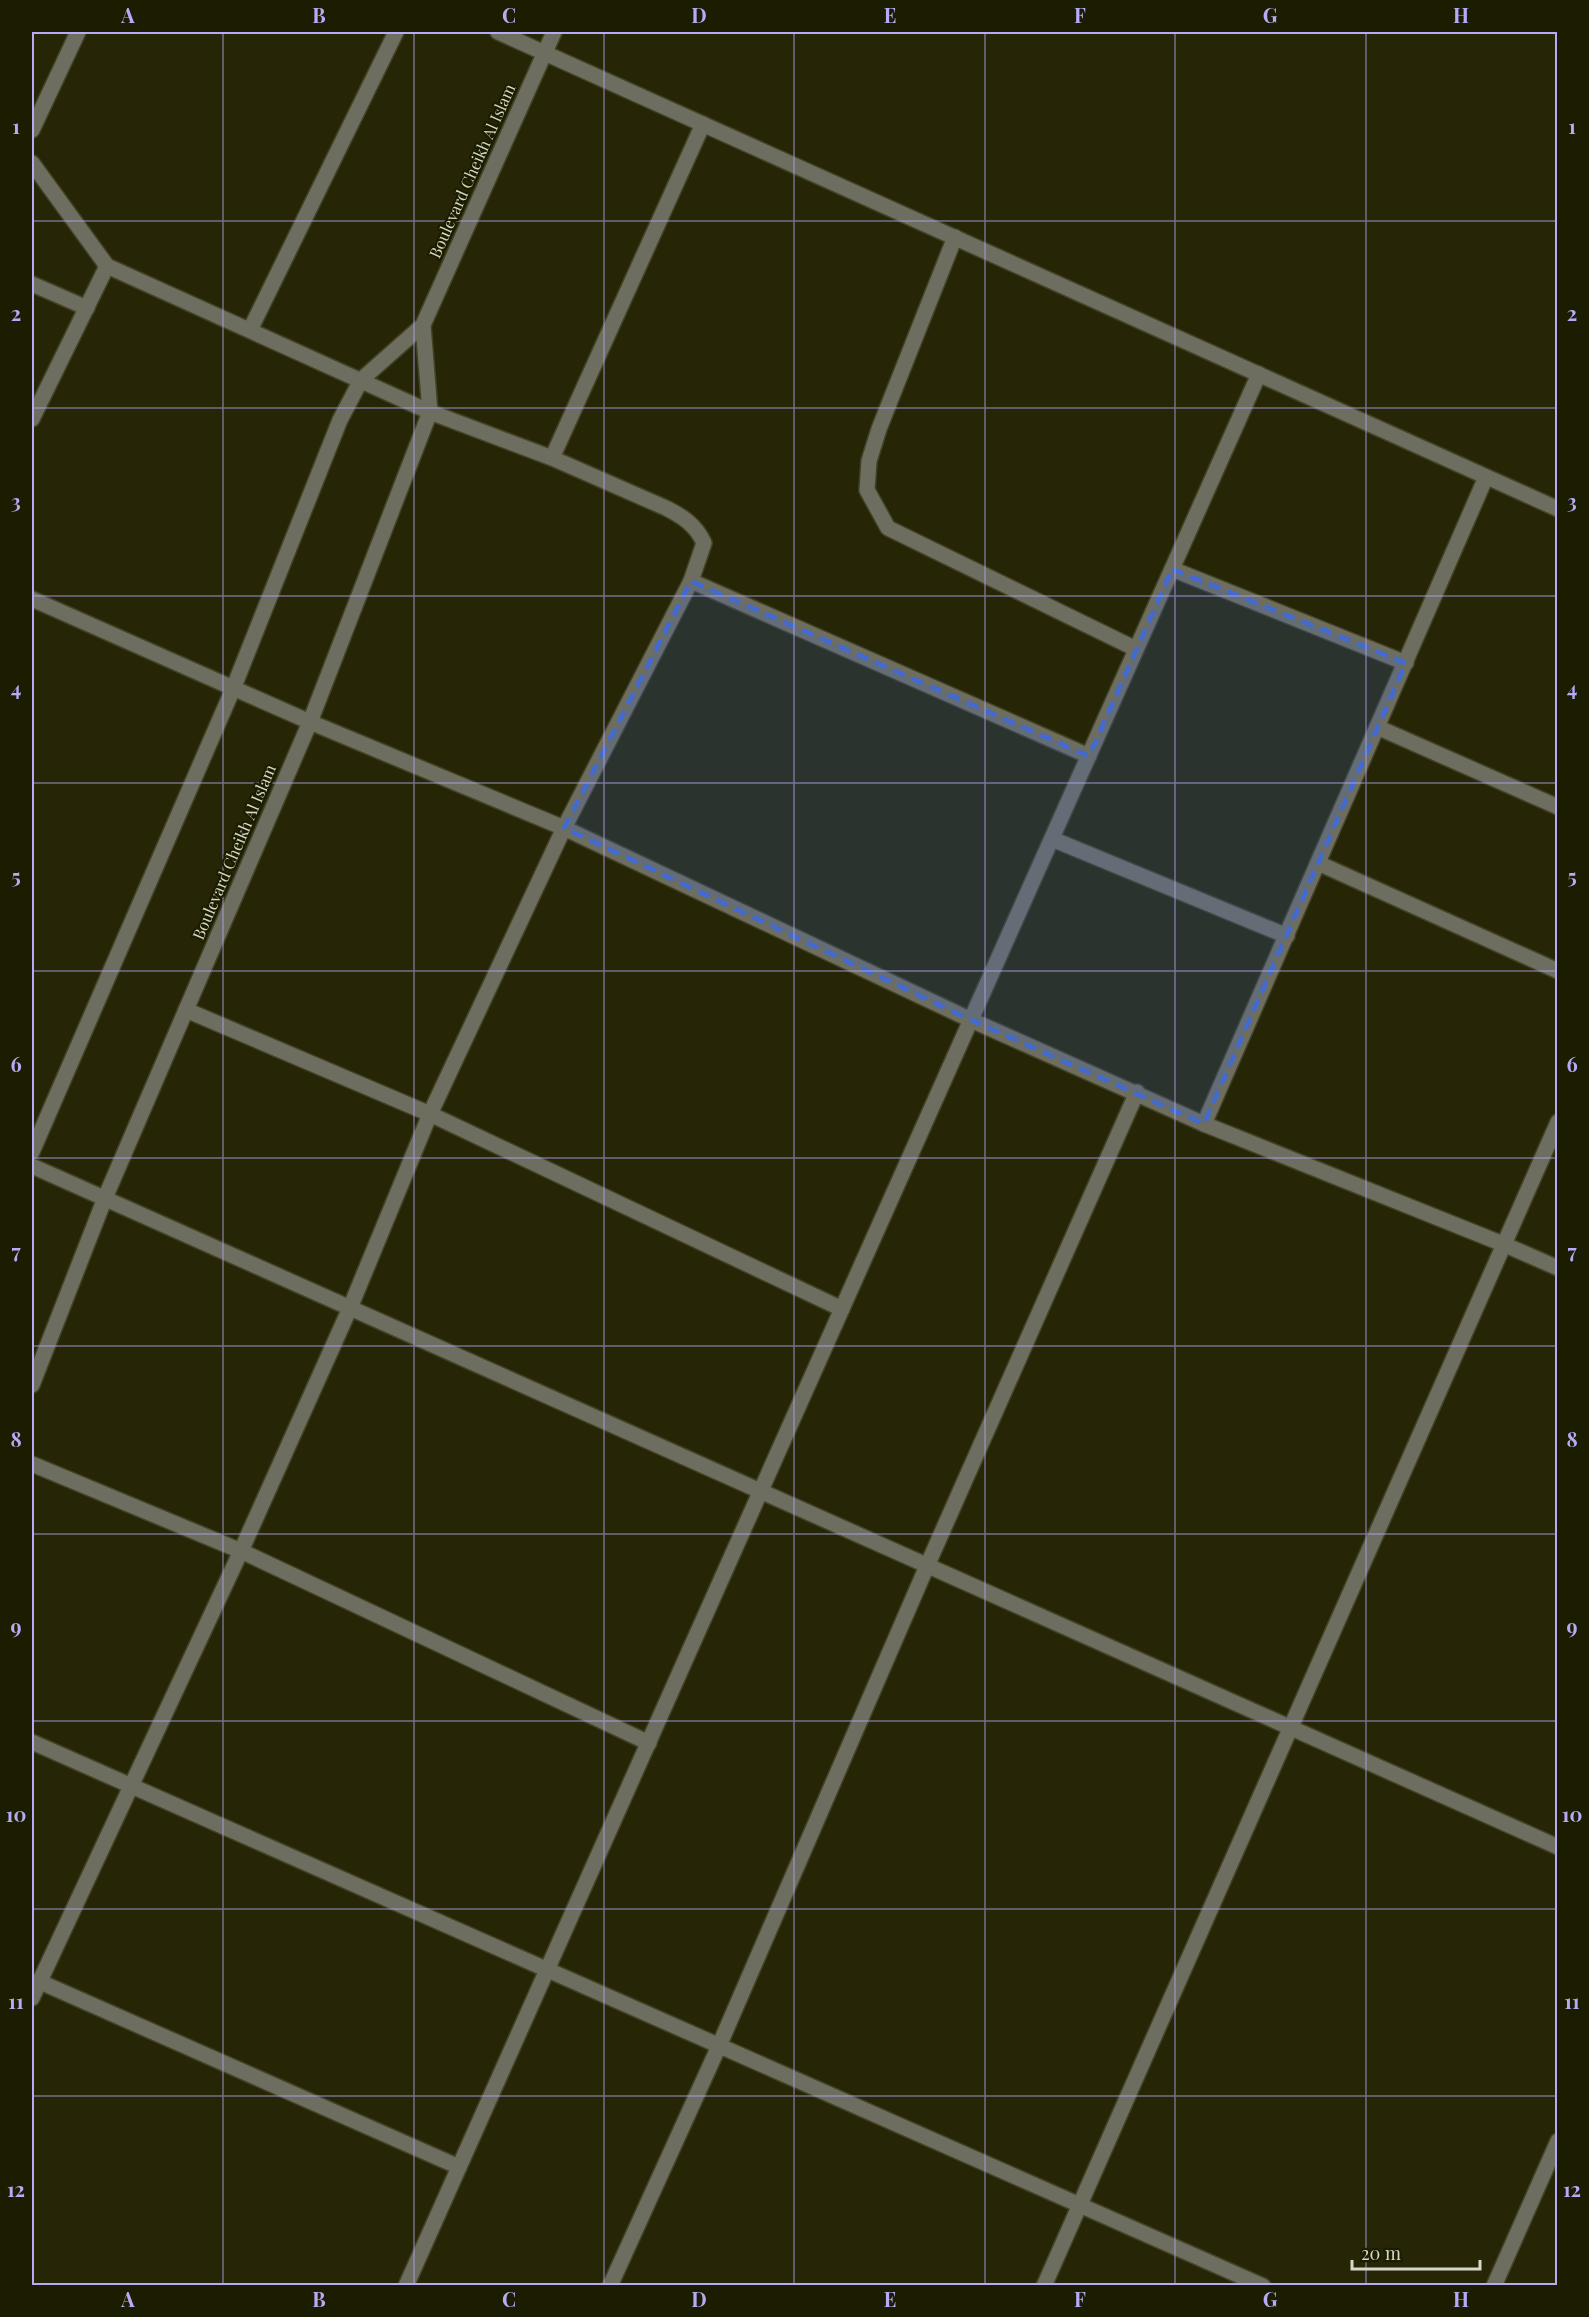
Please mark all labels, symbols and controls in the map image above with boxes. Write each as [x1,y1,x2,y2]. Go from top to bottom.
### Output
text: A [120,1,135,28]
text: B [312,1,326,28]
text: C [502,1,516,28]
text: D [691,1,707,28]
text: E [884,1,896,28]
text: F [1074,1,1086,28]
text: G [1263,1,1278,28]
text: H [1453,1,1469,28]
street label: Boulevard Cheikh Al Islam [424,80,519,261]
text: 1 [12,112,20,139]
text: 1 [1568,112,1576,139]
text: 2 [11,299,21,326]
text: 2 [1567,299,1577,326]
text: 3 [11,487,21,514]
text: 3 [1567,487,1577,514]
text: 4 [11,674,21,701]
text: 4 [1567,674,1577,701]
street label: Boulevard Cheikh Al Islam [187,761,280,943]
text: 5 [11,862,21,889]
text: 5 [1567,862,1577,889]
text: 6 [10,1050,22,1077]
text: 6 [1566,1050,1578,1077]
text: 7 [11,1237,21,1264]
text: 7 [1567,1237,1577,1264]
text: 8 [10,1425,22,1452]
text: 8 [1566,1425,1578,1452]
text: 9 [10,1612,22,1639]
text: 9 [1566,1612,1578,1639]
text: 10 [6,1800,26,1827]
text: 10 [1562,1800,1582,1827]
text: 11 [8,1987,24,2014]
text: 11 [1564,1987,1580,2014]
text: 12 [7,2175,25,2202]
text: 12 [1563,2175,1581,2202]
scale bar [1352,2233,1480,2271]
text: 20 m [1361,2241,1401,2265]
text: A [120,2285,135,2312]
text: B [312,2285,326,2312]
text: C [502,2285,516,2312]
text: D [691,2285,707,2312]
text: E [884,2285,896,2312]
text: F [1074,2285,1086,2312]
text: G [1263,2285,1278,2312]
text: H [1453,2285,1469,2312]

